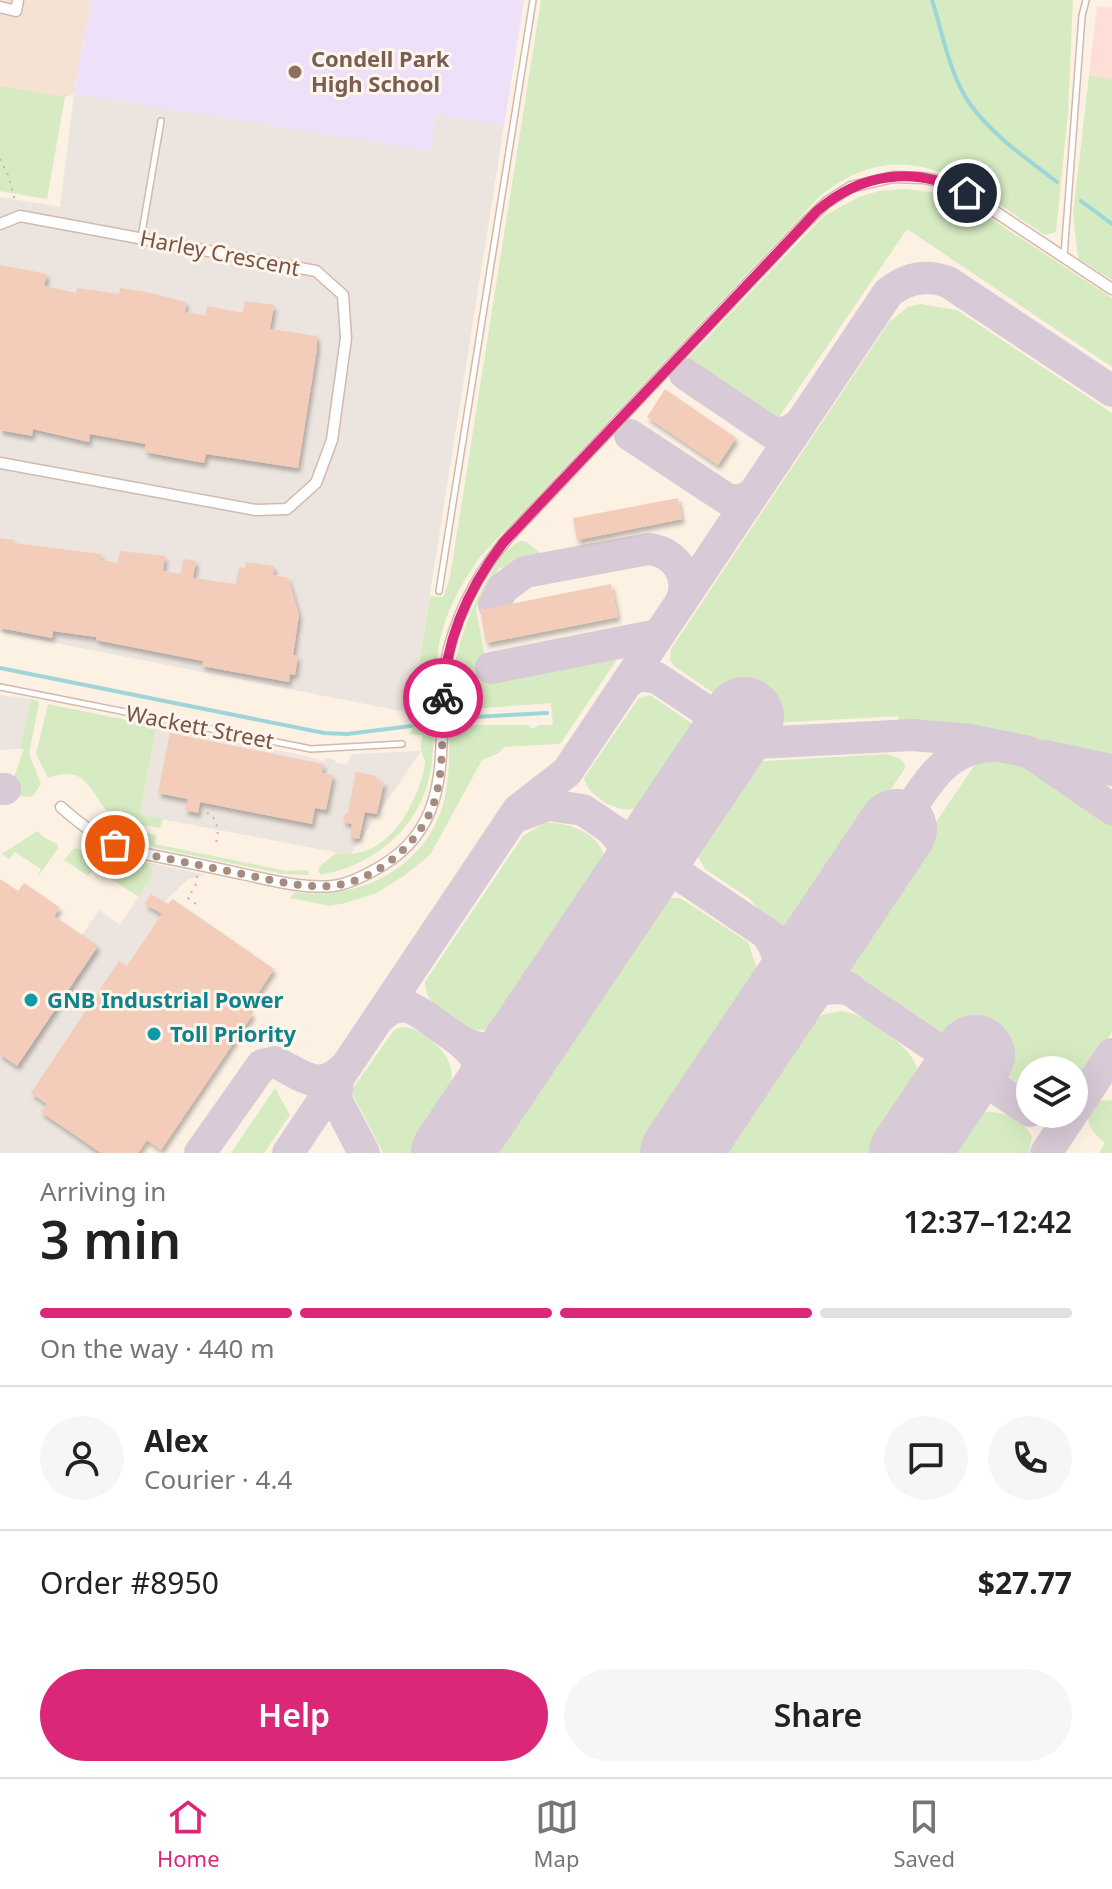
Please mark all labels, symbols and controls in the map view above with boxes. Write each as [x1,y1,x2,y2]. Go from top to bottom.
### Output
place label: Condell Park High School [311,43,450,98]
marker: Condell Park High School [286,63,304,81]
pin [933,159,1001,227]
icon: home [945,171,989,215]
street label: Harley Crescent [138,222,303,282]
courier [403,658,483,738]
icon: bike [421,676,465,720]
street label: Wackett Street [124,697,277,755]
pin [81,811,149,879]
icon: bag [93,823,137,867]
place label: GNB Industrial Power [47,984,284,1014]
marker: GNB Industrial Power [22,991,40,1009]
place label: Toll Priority [170,1018,297,1048]
marker: Toll Priority [145,1025,163,1043]
map controls [1016,1056,1088,1128]
button: layers [1016,1056,1088,1128]
text: Arriving in [40,1173,166,1209]
text: 12:37–12:42 [903,1201,1072,1242]
text: 3 min [40,1203,181,1274]
text: On the way · 440 m [40,1330,274,1366]
button: person [40,1416,124,1500]
button: chat [884,1416,968,1500]
button: phone [988,1416,1072,1500]
text: Alex [144,1420,208,1461]
text: Courier · 4.4 [144,1461,292,1497]
text: Order #8950 [40,1562,219,1603]
text: $27.77 [978,1562,1072,1603]
button: Help [40,1669,548,1761]
button: Share [564,1669,1072,1761]
tab: Home [157,1795,220,1873]
tab: Map [534,1795,579,1873]
tab: Saved [893,1795,955,1873]

